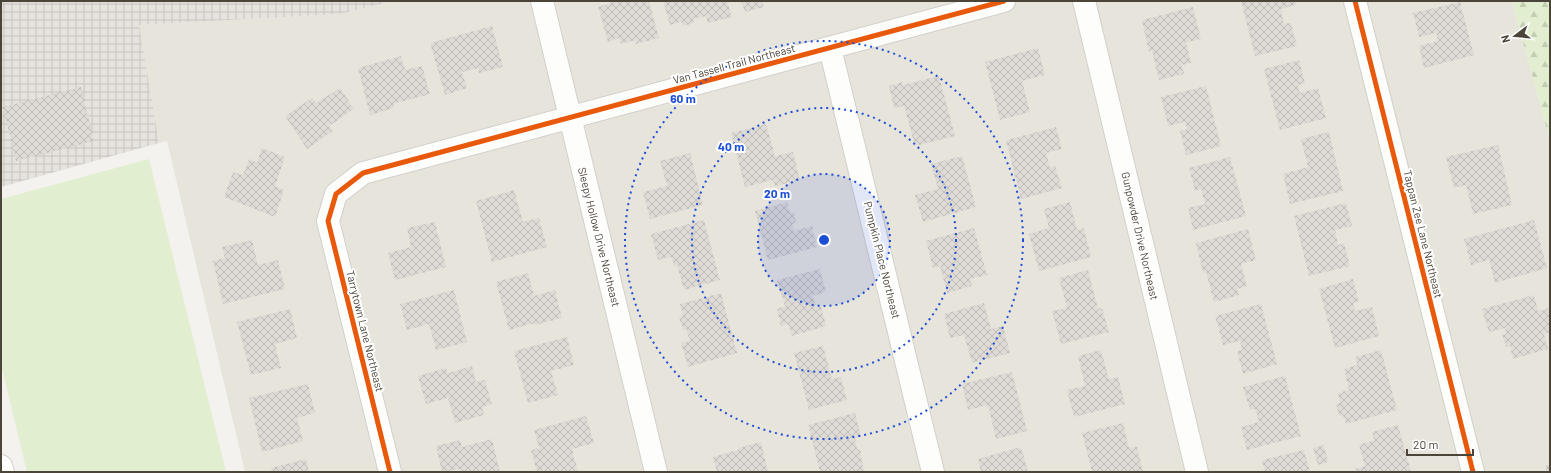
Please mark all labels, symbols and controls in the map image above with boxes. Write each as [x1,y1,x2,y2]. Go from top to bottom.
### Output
north arrow [1495,16,1535,56]
text: N [1498,34,1512,44]
street label: Van Tassell Trail Northeast [671,41,796,86]
text: 60 m [670,91,696,105]
text: 40 m [718,139,744,153]
street label: Sleepy Hollow Drive Northeast [576,166,623,308]
street label: Tappan Zee Lane Northeast [1401,169,1446,299]
street label: Gunpowder Drive Northeast [1119,171,1162,301]
text: 20 m [764,186,790,200]
street label: Pumpkin Place Northeast [862,200,903,320]
centre of rings [817,233,831,247]
street label: Tarrytown Lane Northeast [344,269,387,393]
scale bar [1407,431,1473,457]
text: 20 m [1413,437,1439,451]

